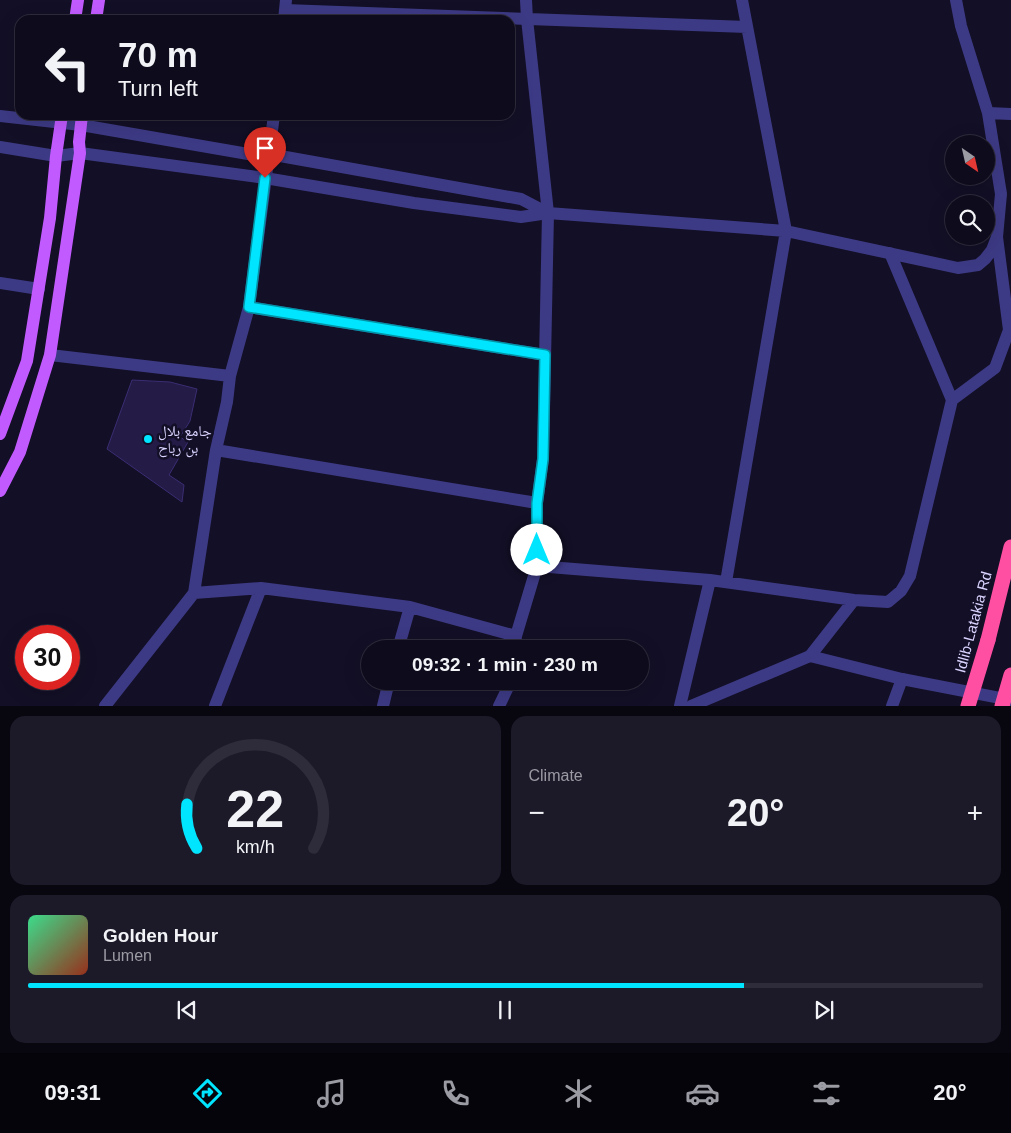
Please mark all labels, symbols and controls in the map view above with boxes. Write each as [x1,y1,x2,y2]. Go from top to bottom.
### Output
icon: left [35,35,100,100]
text: 70 m [118,35,198,74]
text: Turn left [118,76,198,101]
pin [244,127,286,178]
icon: arrive [251,134,279,162]
north arrow [945,135,995,185]
map controls [945,135,995,245]
button: search [945,195,995,245]
place label: جامع بلال بن رباح [158,422,212,458]
marker: جامع بلال بن رباح [142,433,154,445]
position arrow [510,523,562,575]
street label: Idlib-Latakia Rd [951,569,995,675]
speed limit sign: 30 [15,625,80,690]
text: 09:32 · 1 min · 230 m [412,654,598,675]
text: Climate [529,767,583,784]
text: 22 [226,780,284,838]
text: 20° [727,792,784,834]
text: − [529,797,545,828]
text: + [967,797,983,828]
text: km/h [236,837,275,857]
text: Golden Hour [103,925,218,946]
text: Lumen [103,947,152,964]
icon: previous [173,996,201,1024]
icon: pause [491,996,519,1024]
icon: next [810,996,838,1024]
icon: directions [190,1076,225,1111]
icon: music [314,1076,349,1111]
icon: phone [438,1076,473,1111]
icon: climate [561,1076,596,1111]
icon: car [685,1076,720,1111]
icon: filters [809,1076,844,1111]
text: 09:31 [44,1080,101,1105]
text: 20° [933,1080,966,1105]

